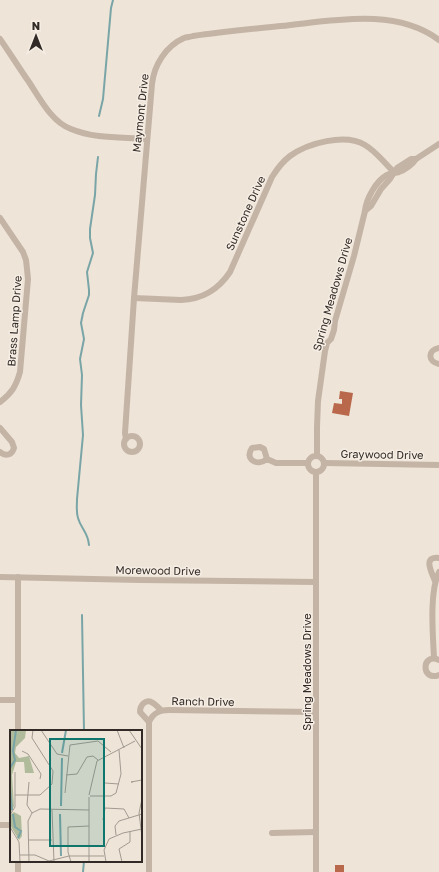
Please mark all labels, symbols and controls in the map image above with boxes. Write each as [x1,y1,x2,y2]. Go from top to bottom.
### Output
north arrow [16,16,56,56]
text: N [32,19,40,32]
street label: Maymont Drive [129,73,151,153]
street label: Sunstone Drive [223,174,267,252]
street label: Spring Meadows Drive [310,236,354,352]
street label: Brass Lamp Drive [4,275,24,367]
street label: Graywood Drive [340,447,424,461]
street label: Morewood Drive [115,563,201,577]
street label: Spring Meadows Drive [300,613,313,731]
street label: Ranch Drive [171,694,235,708]
inset map [10,730,142,862]

